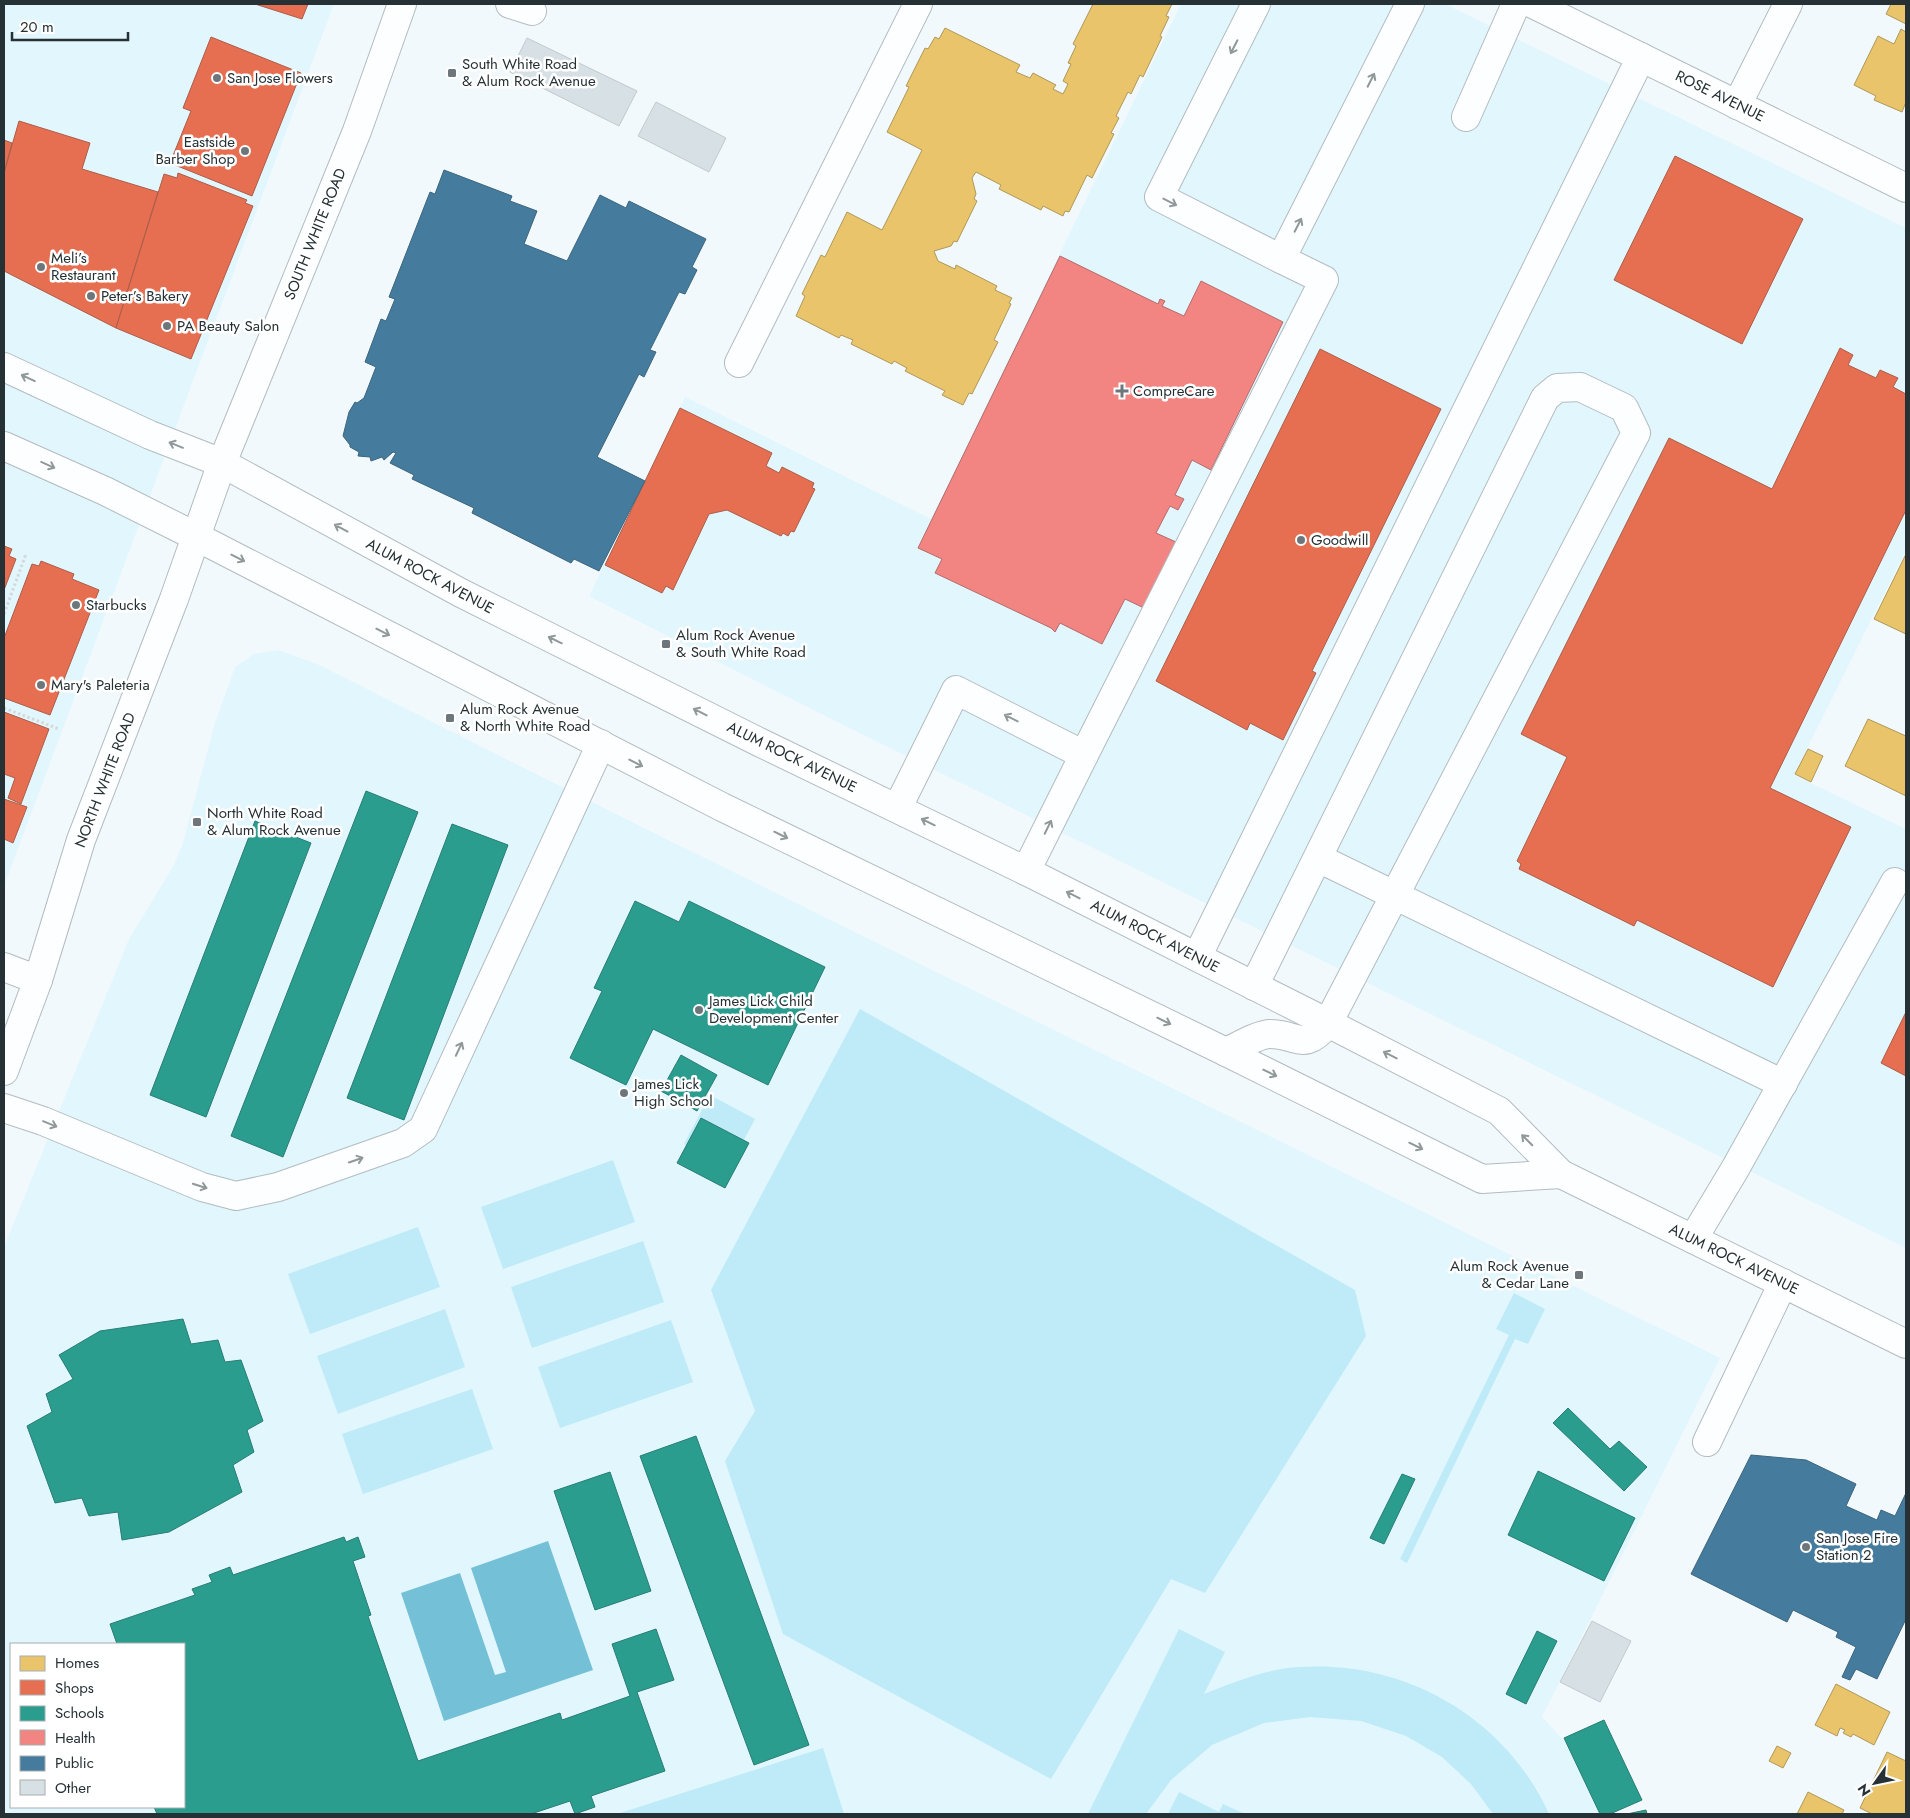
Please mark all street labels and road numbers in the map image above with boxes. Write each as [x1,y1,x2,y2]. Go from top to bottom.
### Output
street label: ROSE AVENUE [1672,65,1768,127]
street label: SOUTH WHITE ROAD [278,165,352,303]
street label: ALUM ROCK AVENUE [362,533,498,619]
street label: NORTH WHITE ROAD [69,709,141,851]
street label: ALUM ROCK AVENUE [723,716,861,798]
street label: ALUM ROCK AVENUE [1087,894,1223,978]
street label: ALUM ROCK AVENUE [1665,1218,1803,1300]

